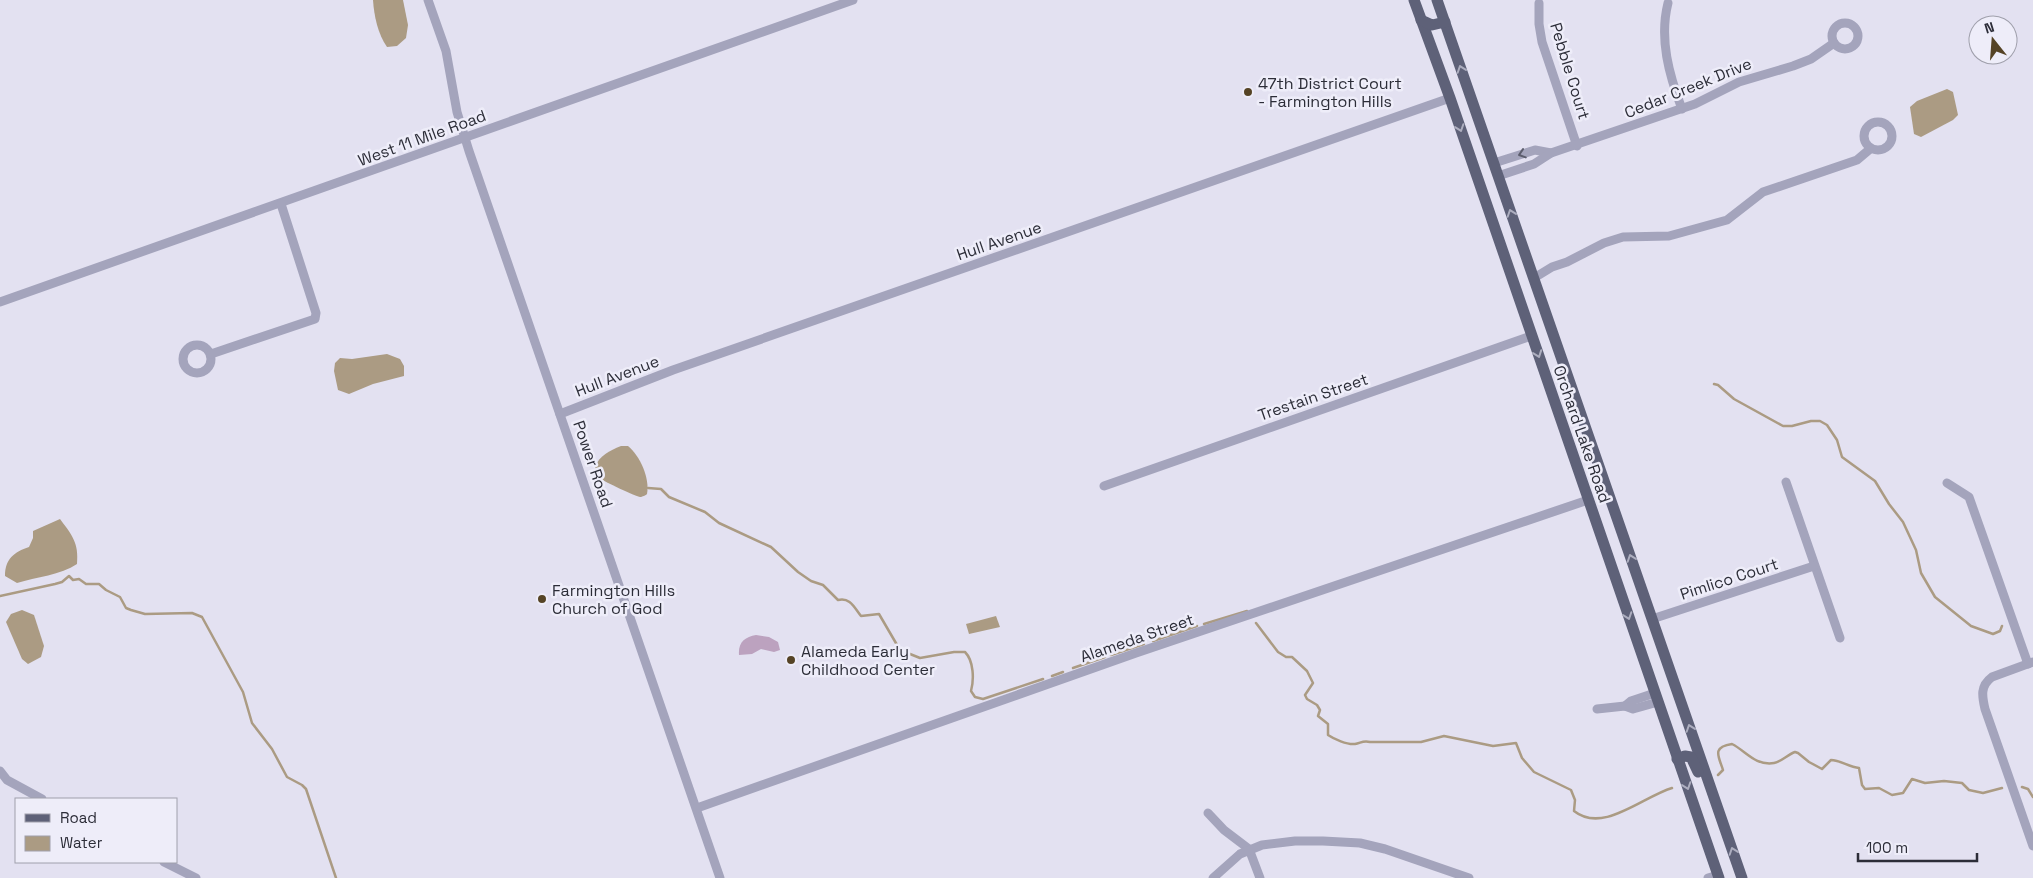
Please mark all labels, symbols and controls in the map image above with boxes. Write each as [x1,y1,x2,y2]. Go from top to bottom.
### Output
north arrow [1968,15,2018,65]
text: N [1982,18,1996,38]
street label: Pebble Court [1545,20,1595,122]
street label: Cedar Creek Drive [1621,53,1755,123]
one-way arrow [1457,65,1467,74]
place label: 47th District Court - Farmington Hills [1258,73,1402,112]
marker: 47th District Court - Farmington Hills [1242,86,1254,98]
street label: West 11 Mile Road [355,105,489,171]
one-way arrow [1454,123,1464,131]
one-way arrow [1518,149,1527,159]
one-way arrow [1507,209,1517,218]
street label: Hull Avenue [954,217,1044,265]
street label: Hull Avenue [572,350,662,402]
one-way arrow [1532,350,1542,358]
street label: Orchard Lake Road [1549,362,1615,506]
street label: Trestain Street [1255,368,1371,426]
street label: Power Road [568,418,618,510]
street label: Pimlico Court [1677,553,1781,605]
one-way arrow [1627,555,1637,563]
place label: Farmington Hills Church of God [552,580,675,619]
marker: Farmington Hills Church of God [536,593,548,605]
street label: Alameda Street [1077,609,1197,667]
one-way arrow [1622,611,1632,619]
place label: Alameda Early Childhood Center [801,641,935,680]
marker: Alameda Early Childhood Center [785,654,797,666]
one-way arrow [1686,725,1696,733]
one-way arrow [1681,781,1691,790]
legend [15,798,178,863]
text: Road [60,808,97,827]
scale bar [1858,830,1977,862]
text: Water [60,833,103,852]
text: 100 m [1866,838,1908,857]
one-way arrow [1728,847,1738,856]

